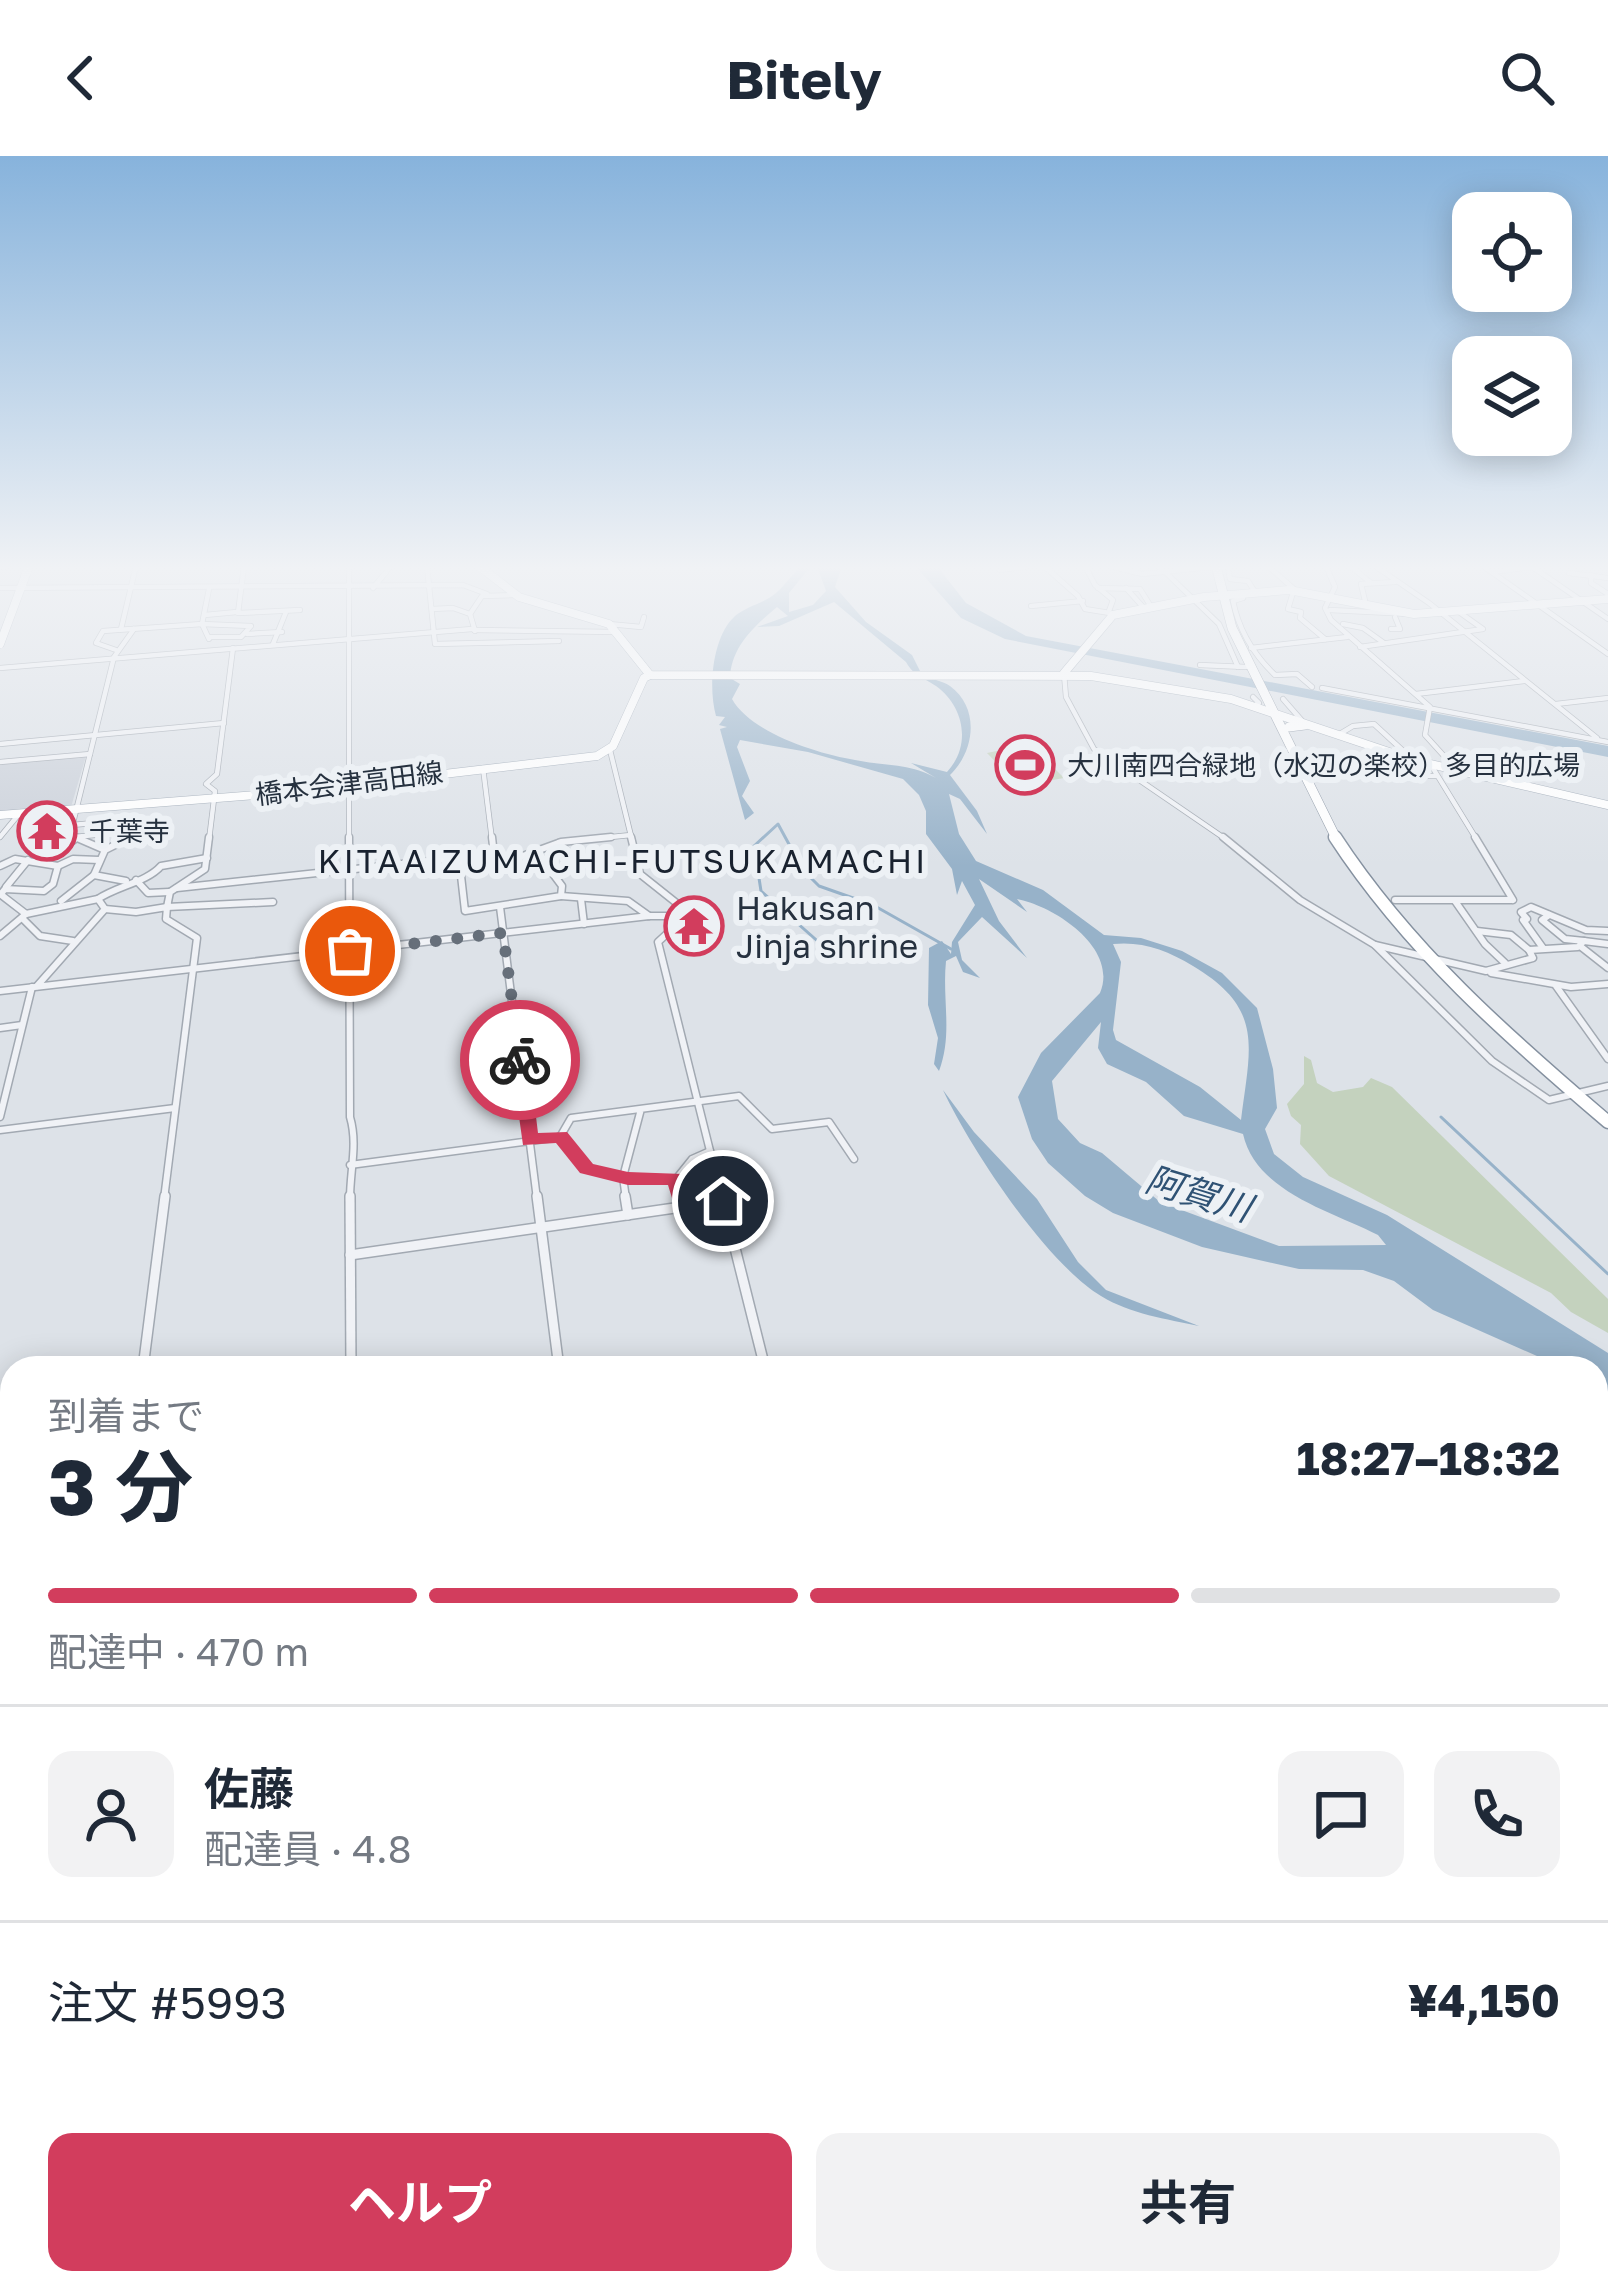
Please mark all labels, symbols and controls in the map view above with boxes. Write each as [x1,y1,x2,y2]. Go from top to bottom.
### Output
icon: back [48,45,114,111]
icon: search [1494,45,1560,111]
text: Bitely [726,46,882,111]
map controls [1452,192,1572,456]
button: locate [1452,192,1572,312]
button: layers [1452,336,1572,456]
sports icon: 大川南四合緑地（水辺の楽校）多目的広場 [994,734,1056,796]
place label: 大川南四合緑地（水辺の楽校）多目的広場 [1067,749,1580,781]
street label: 橋本会津高田線 [253,756,445,810]
temple icon: 千葉寺 [16,800,78,862]
place label: 千葉寺 [89,815,170,847]
district label: KITAAIZUMACHI-FUTSUKAMACHI [318,841,928,880]
place label: Hakusan Jinja shrine [736,888,918,965]
temple icon: Hakusan Jinja shrine [663,895,725,957]
pin [299,900,401,1002]
icon: bag [317,918,383,984]
courier [460,1000,580,1120]
icon: bike [487,1027,553,1093]
pin [672,1150,774,1252]
water label: 阿賀川 [1141,1157,1261,1231]
icon: home [690,1168,756,1234]
text: 到着まで [48,1392,204,1439]
text: 18:27–18:32 [1297,1431,1560,1485]
text: 3 分 [48,1439,193,1532]
text: 配達中 · 470 m [48,1628,309,1675]
button: person [48,1751,174,1877]
button: chat [1278,1751,1404,1877]
button: phone [1434,1751,1560,1877]
text: 佐藤 [204,1761,294,1815]
text: 配達員 · 4.8 [204,1825,411,1872]
text: ¥4,150 [1408,1973,1560,2027]
text: 注文 #5993 [48,1975,287,2029]
button: ヘルプ [48,2133,792,2271]
button: 共有 [816,2133,1560,2271]

